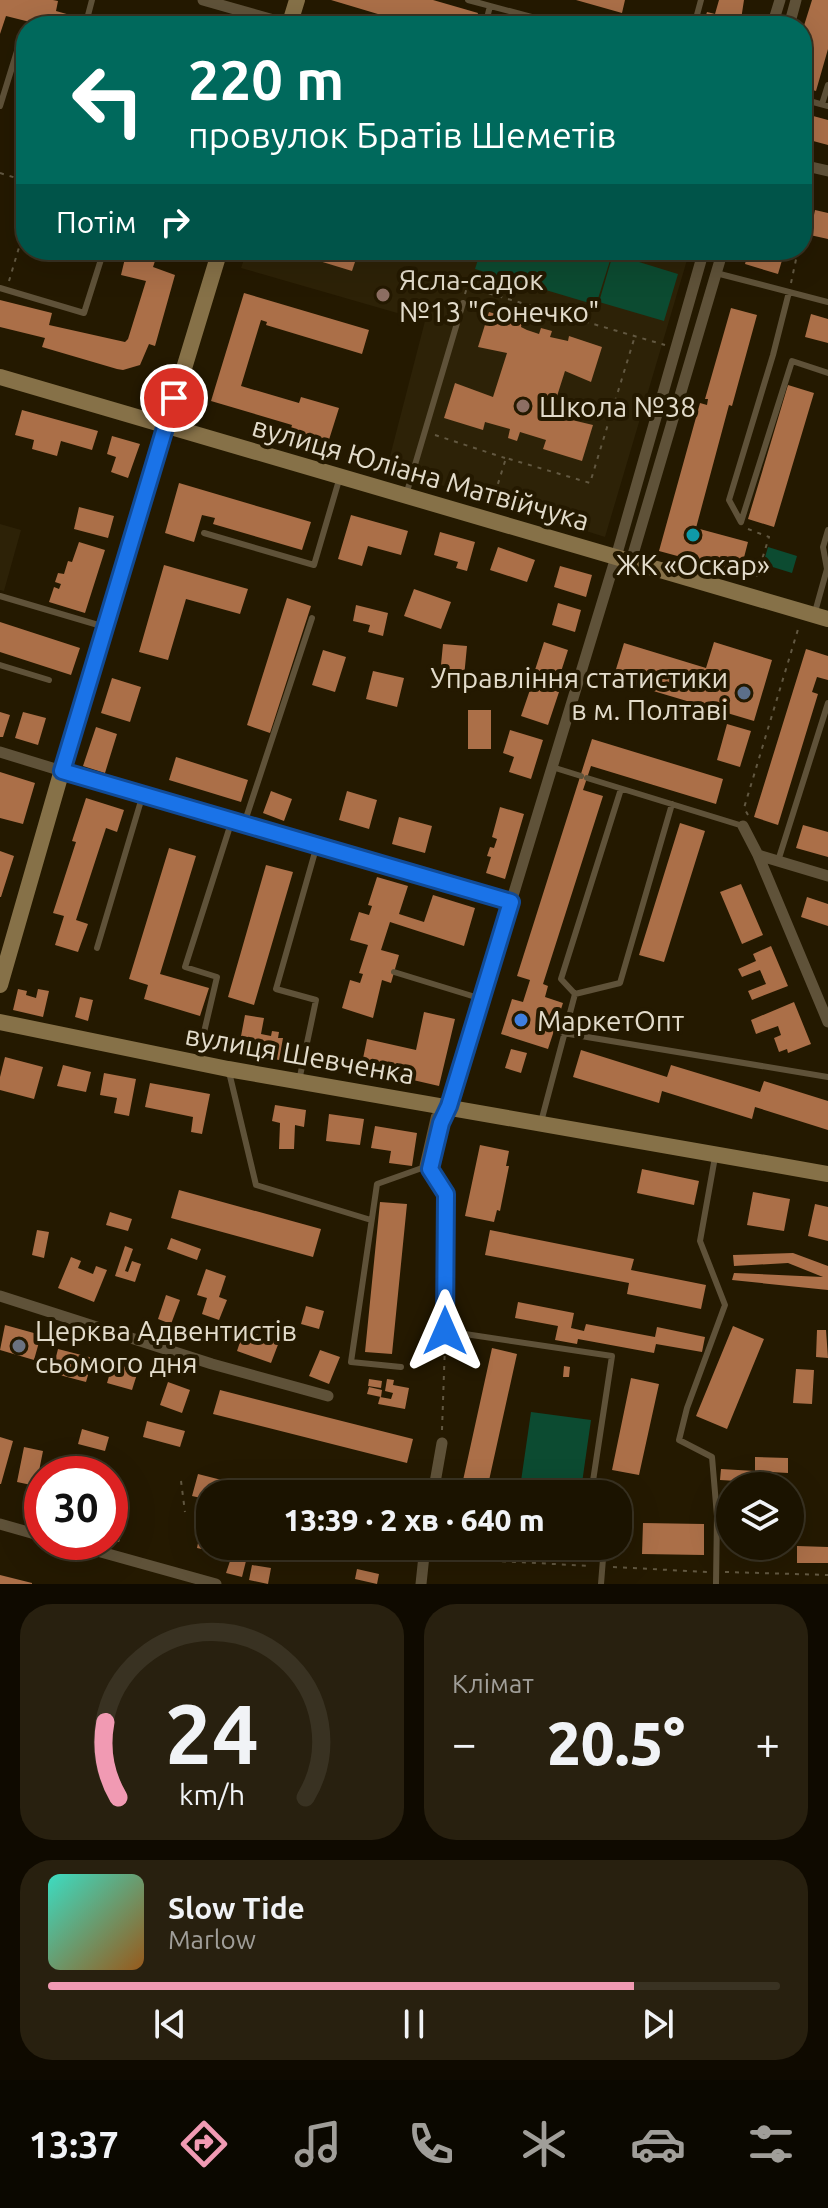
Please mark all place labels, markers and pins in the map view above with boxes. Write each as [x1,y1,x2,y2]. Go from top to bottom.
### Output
place label: Ясла-садок №13 "Сонечко" [399,264,599,327]
marker: Ясла-садок №13 "Сонечко" [374,286,392,304]
pin [140,364,208,432]
place label: Школа №38 [539,391,696,422]
marker: Школа №38 [514,397,532,415]
marker: ЖК «Оскар» [684,526,702,544]
place label: ЖК «Оскар» [616,549,770,580]
place label: Управління статистики в м. Полтаві [430,662,728,725]
marker: Управління статистики в м. Полтаві [735,684,753,702]
place label: МаркетОпт [537,1005,685,1036]
marker: МаркетОпт [512,1011,530,1029]
place label: Церква Адвентистів сьомого дня [35,1315,297,1378]
marker: Церква Адвентистів сьомого дня [10,1337,28,1355]

